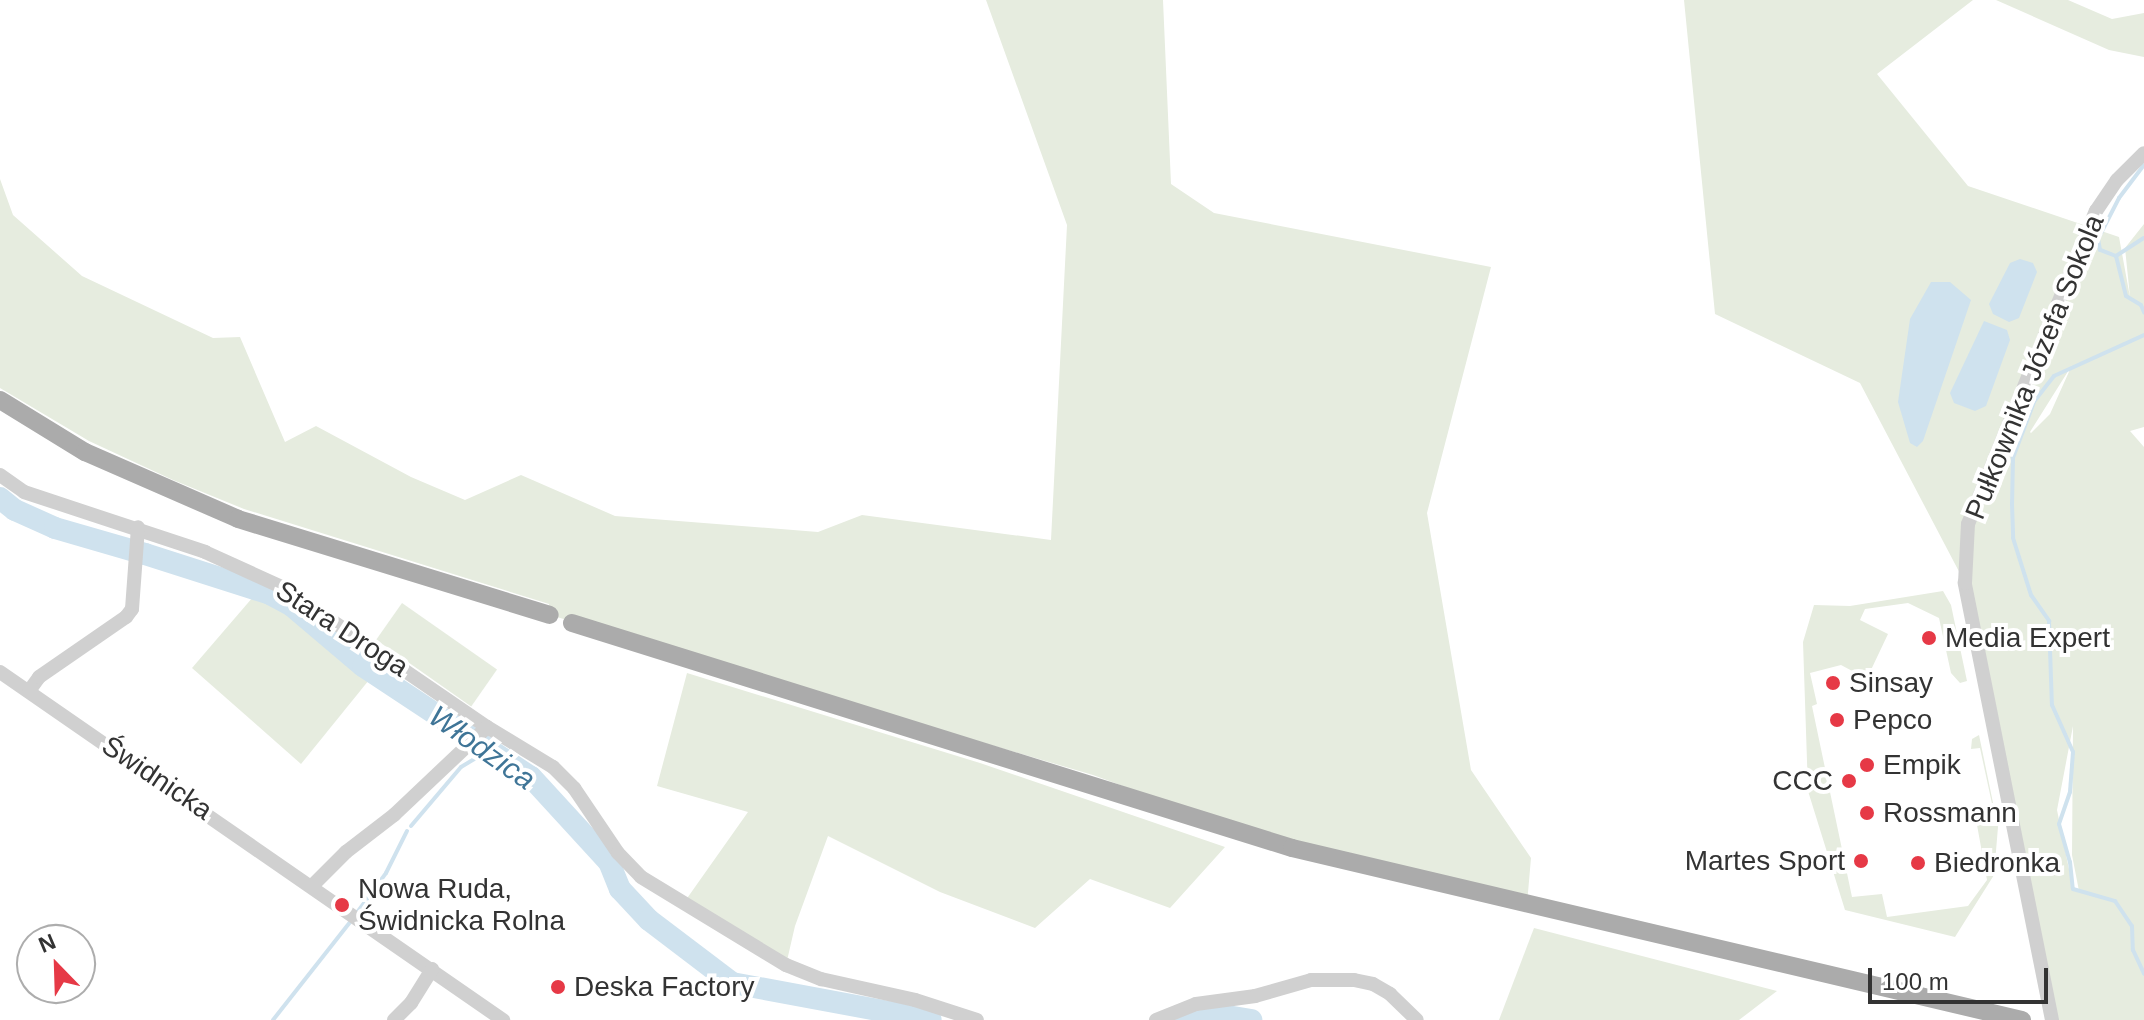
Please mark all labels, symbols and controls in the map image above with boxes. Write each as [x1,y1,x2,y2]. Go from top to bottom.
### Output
street label: Pułkownika Józefa Sokola [1958,210,2112,524]
street label: Stara Droga [270,574,414,684]
place label: Media Expert [1945,621,2110,655]
marker: Media Expert [1920,629,1938,647]
place label: Sinsay [1849,666,1933,700]
marker: Sinsay [1824,674,1842,692]
water label: Włodzica [422,698,542,798]
place label: Pepco [1853,703,1932,737]
marker: Pepco [1828,711,1846,729]
street label: Świdnicka [95,729,219,827]
place label: Empik [1883,748,1961,782]
marker: Empik [1858,756,1876,774]
place label: CCC [1772,764,1833,798]
marker: CCC [1840,772,1858,790]
place label: Rossmann [1883,796,2017,830]
marker: Rossmann [1858,804,1876,822]
place label: Martes Sport [1685,844,1845,878]
place label: Biedronka [1934,846,2060,880]
marker: Martes Sport [1852,852,1870,870]
marker: Biedronka [1909,854,1927,872]
place label: Nowa Ruda, Świdnicka Rolna [358,872,565,938]
marker: Nowa Ruda, Świdnicka Rolna [333,896,351,914]
north arrow [16,924,96,1004]
text: N [35,929,59,958]
scale bar [1872,952,2052,1002]
text: 100 m [1882,968,1949,995]
place label: Deska Factory [574,970,754,1004]
marker: Deska Factory [549,978,567,996]

